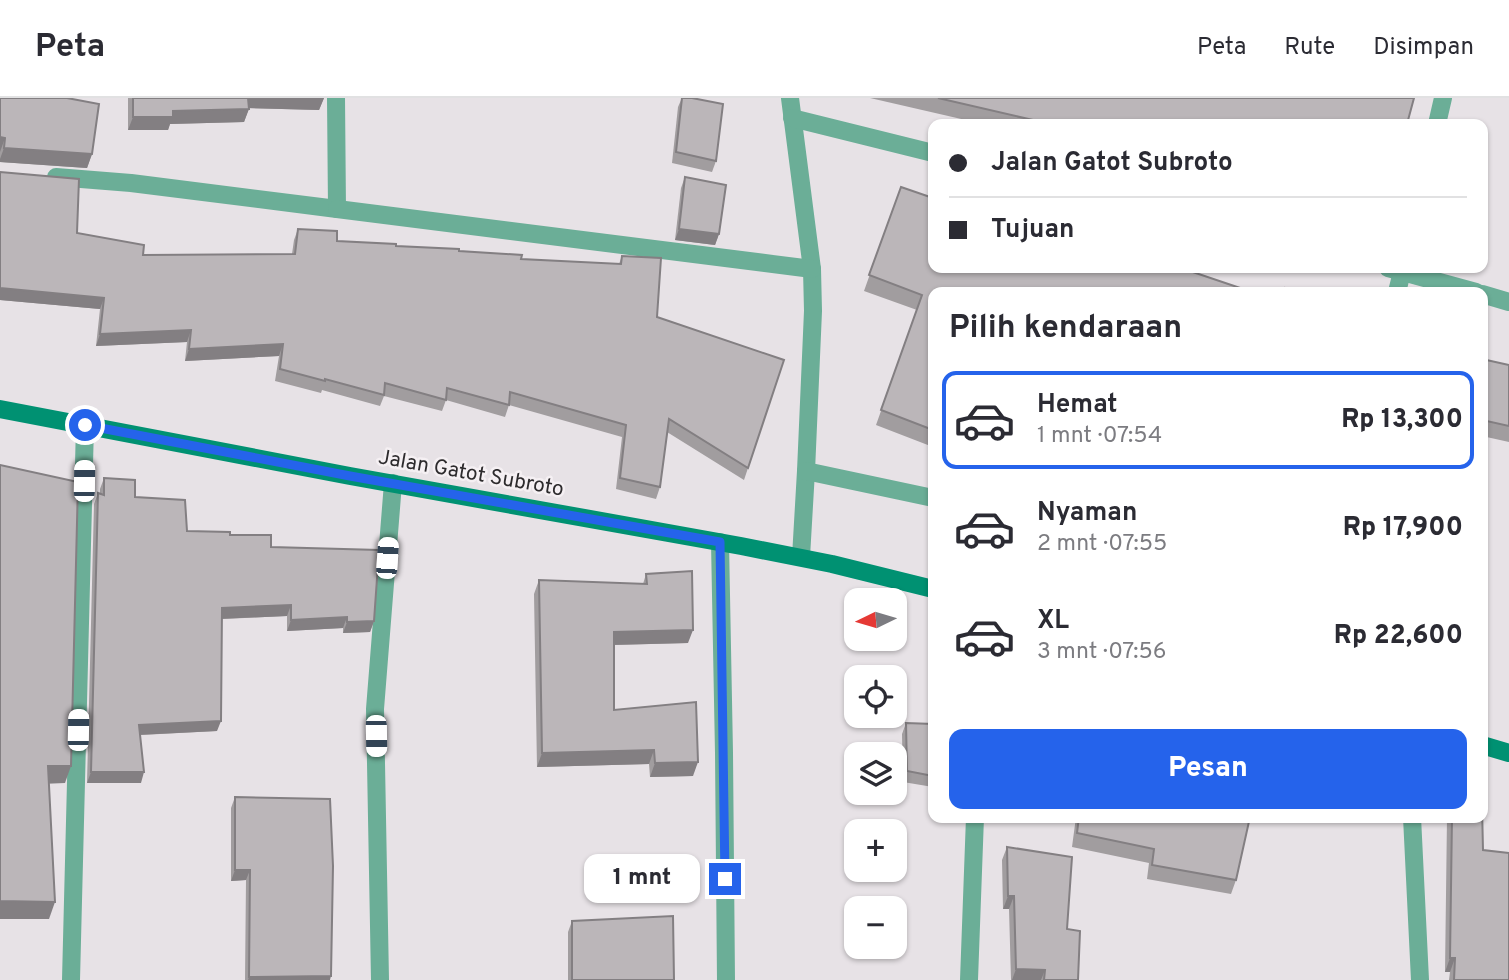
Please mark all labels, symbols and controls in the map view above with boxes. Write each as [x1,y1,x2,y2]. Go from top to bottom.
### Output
text: Peta [35,27,105,69]
text: Peta [1197,33,1246,63]
text: Rute [1284,33,1335,63]
text: Disimpan [1373,33,1474,63]
text: Jalan Gatot Subroto [991,147,1233,180]
text: Tujuan [991,214,1075,247]
text: Pilih kendaraan [949,309,1182,349]
icon: car [953,389,1016,452]
text: Hemat [1037,389,1117,422]
text: Rp 13,300 [1341,404,1463,437]
route start [69,409,101,441]
text: 1 mnt · 07:54 [1037,422,1162,451]
street label: Jalan Gatot Subroto [376,444,566,504]
car [74,460,95,502]
icon: car [953,497,1016,560]
text: Nyaman [1037,497,1137,530]
text: Rp 17,900 [1343,512,1463,545]
text: 2 mnt · 07:55 [1037,530,1167,559]
car [376,536,399,580]
north arrow [844,588,906,651]
map controls [844,588,907,959]
icon: car [953,605,1016,668]
text: XL [1037,605,1069,638]
text: Rp 22,600 [1334,620,1463,653]
text: 3 mnt · 07:56 [1037,638,1167,667]
button: locate [844,665,907,728]
car [68,709,89,751]
car [366,715,387,757]
button: Pesan [949,729,1467,809]
button: layers [844,742,907,805]
button: + [844,819,907,882]
callout: 1 mnt [585,854,700,904]
route end [709,863,741,895]
text: 1 mnt [613,864,671,893]
button: − [844,896,907,959]

